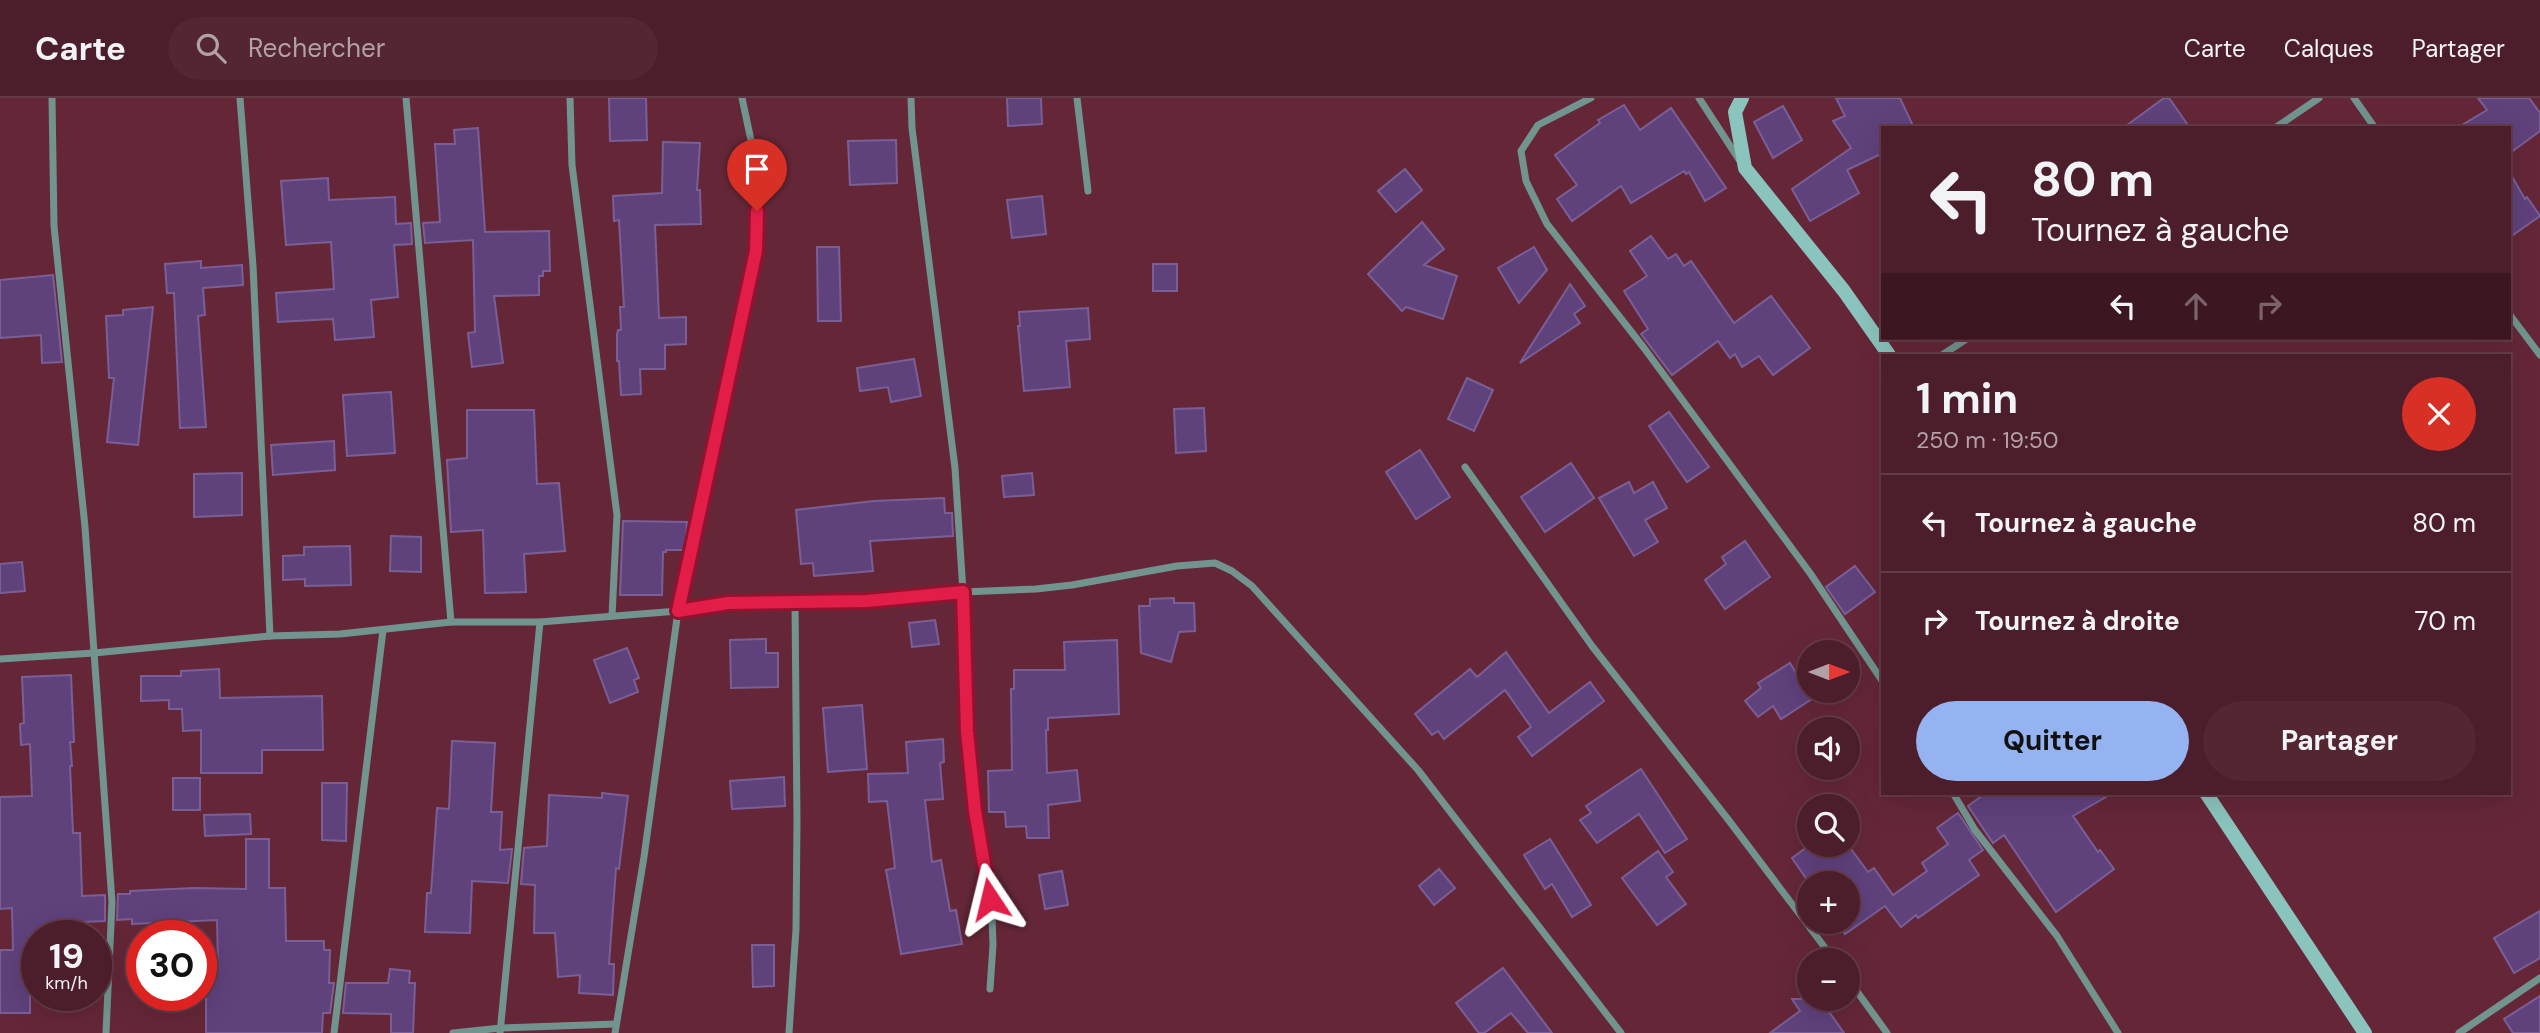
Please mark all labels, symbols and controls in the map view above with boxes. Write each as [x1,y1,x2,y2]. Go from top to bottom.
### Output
search box [168,17,658,80]
text: Carte [35,27,126,70]
icon: search [192,29,230,67]
text: Rechercher [248,31,385,65]
text: Carte [2184,33,2246,64]
text: Calques [2284,33,2374,64]
text: Partager [2412,33,2505,64]
pin [727,139,787,211]
text: 80 m [2031,147,2154,211]
icon: arrive [738,150,776,188]
icon: left [1916,154,2007,245]
text: Tournez à gauche [2031,209,2289,251]
icon: left [2104,287,2142,325]
icon: ahead [2177,287,2215,325]
icon: right [2250,287,2288,325]
text: 1 min [1916,371,2018,426]
button: close [2402,377,2476,451]
text: 250 m · 19:50 [1916,425,2058,455]
icon: left [1916,504,1954,542]
text: Tournez à gauche [1975,506,2197,540]
text: 80 m [2412,506,2476,540]
icon: right [1916,602,1954,640]
text: Tournez à droite [1975,604,2180,638]
text: 70 m [2415,604,2476,638]
north arrow [1797,640,1860,704]
map controls [1797,640,1860,1011]
button: Quitter [1916,701,2189,781]
button: Partager [2203,701,2476,781]
button: sound [1797,717,1860,780]
button: search [1797,794,1860,857]
position arrow [953,862,1027,936]
button: + [1797,871,1860,934]
speed limit sign: 30 [126,920,217,1011]
text: 19 [49,933,84,979]
button: − [1797,948,1860,1011]
text: km/h [45,971,88,995]

